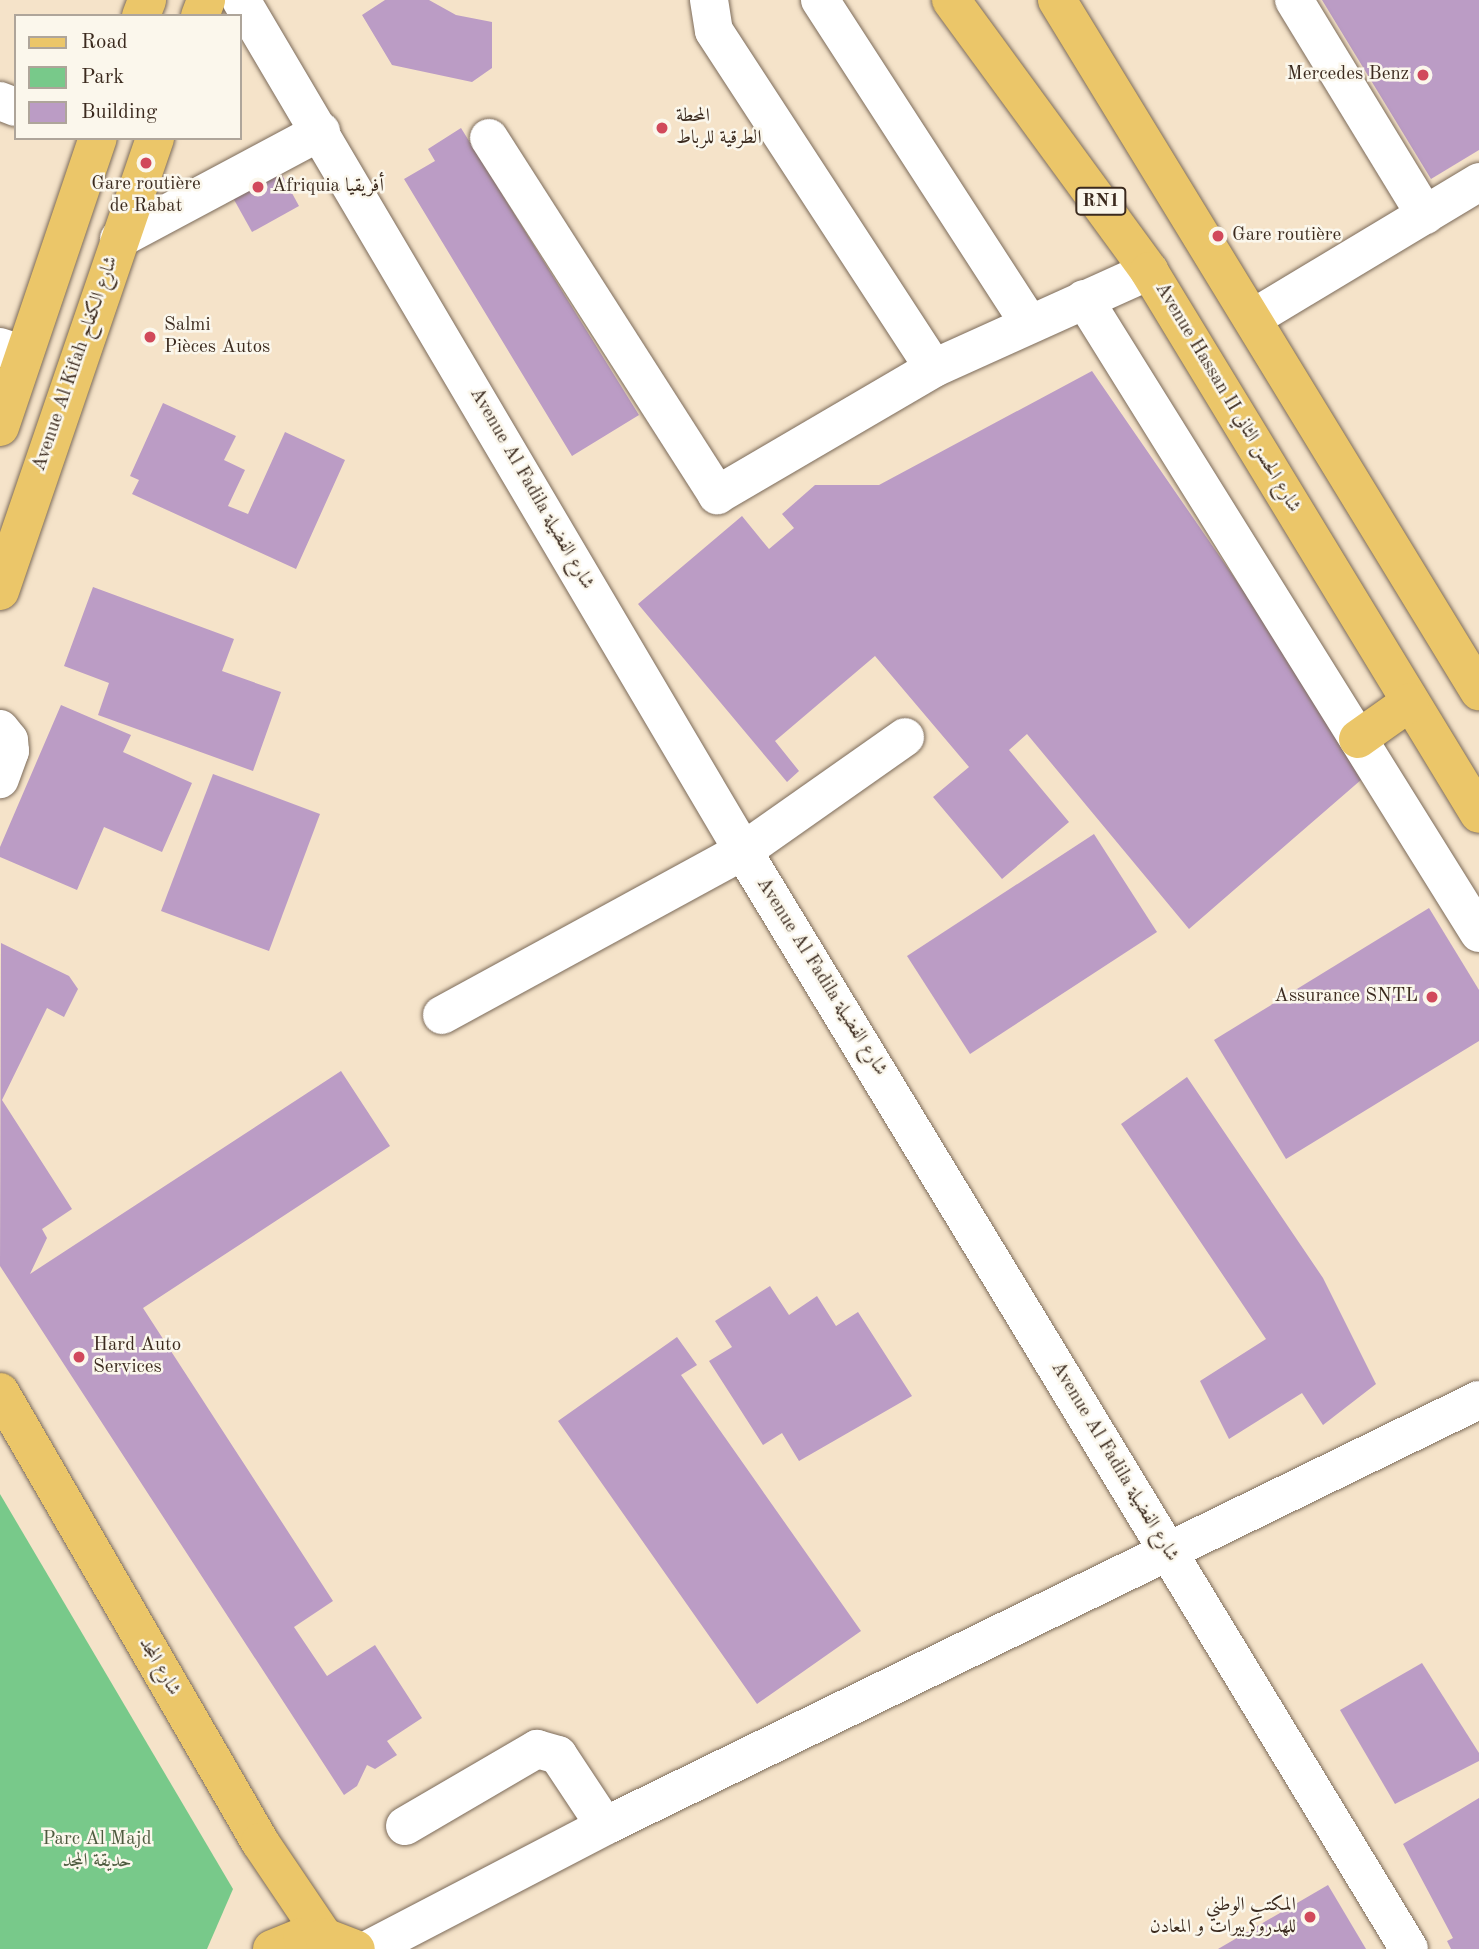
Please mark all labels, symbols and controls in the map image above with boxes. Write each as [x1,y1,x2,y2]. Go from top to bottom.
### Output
legend [14,14,242,140]
text: Road [81,32,128,53]
place label: Mercedes Benz [1287,64,1409,86]
text: Park [81,67,124,88]
marker: Mercedes Benz [1415,67,1431,83]
text: Building [81,102,157,123]
place label: المحطة الطرقية للرباط [676,106,761,150]
marker: المحطة الطرقية للرباط [654,120,670,136]
marker: Gare routière de Rabat [138,155,154,171]
place label: Gare routière de Rabat [91,174,201,218]
place label: Afriquia أفريقيا [272,176,384,198]
marker: Afriquia أفريقيا [250,179,266,195]
road number: RN1 [1075,186,1127,216]
place label: Gare routière [1232,225,1341,247]
marker: Gare routière [1210,228,1226,244]
street label: Avenue Al Kifah شارع الكفاح [28,253,124,475]
street label: Avenue Hassan II شارع الحسن الثاني [1149,279,1305,517]
place label: Salmi Pièces Autos [164,315,270,359]
marker: Salmi Pièces Autos [142,329,158,345]
street label: Avenue Al Fadila شارع الفضيلة [464,384,598,594]
street label: Avenue Al Fadila شارع الفضيلة [751,874,891,1080]
place label: Assurance SNTL [1274,986,1418,1008]
marker: Assurance SNTL [1424,989,1440,1005]
place label: Hard Auto Services [93,1335,181,1379]
marker: Hard Auto Services [71,1349,87,1365]
street label: Avenue Al Fadila شارع الفضيلة [1045,1358,1183,1566]
street label: شارع المجد [133,1634,185,1700]
park label: Parc Al Majd حديقة المجد [42,1829,152,1873]
place label: المكتب الوطني للهدروكربيرات و المعادن [1150,1895,1296,1939]
marker: المكتب الوطني للهدروكربيرات و المعادن [1302,1909,1318,1925]

